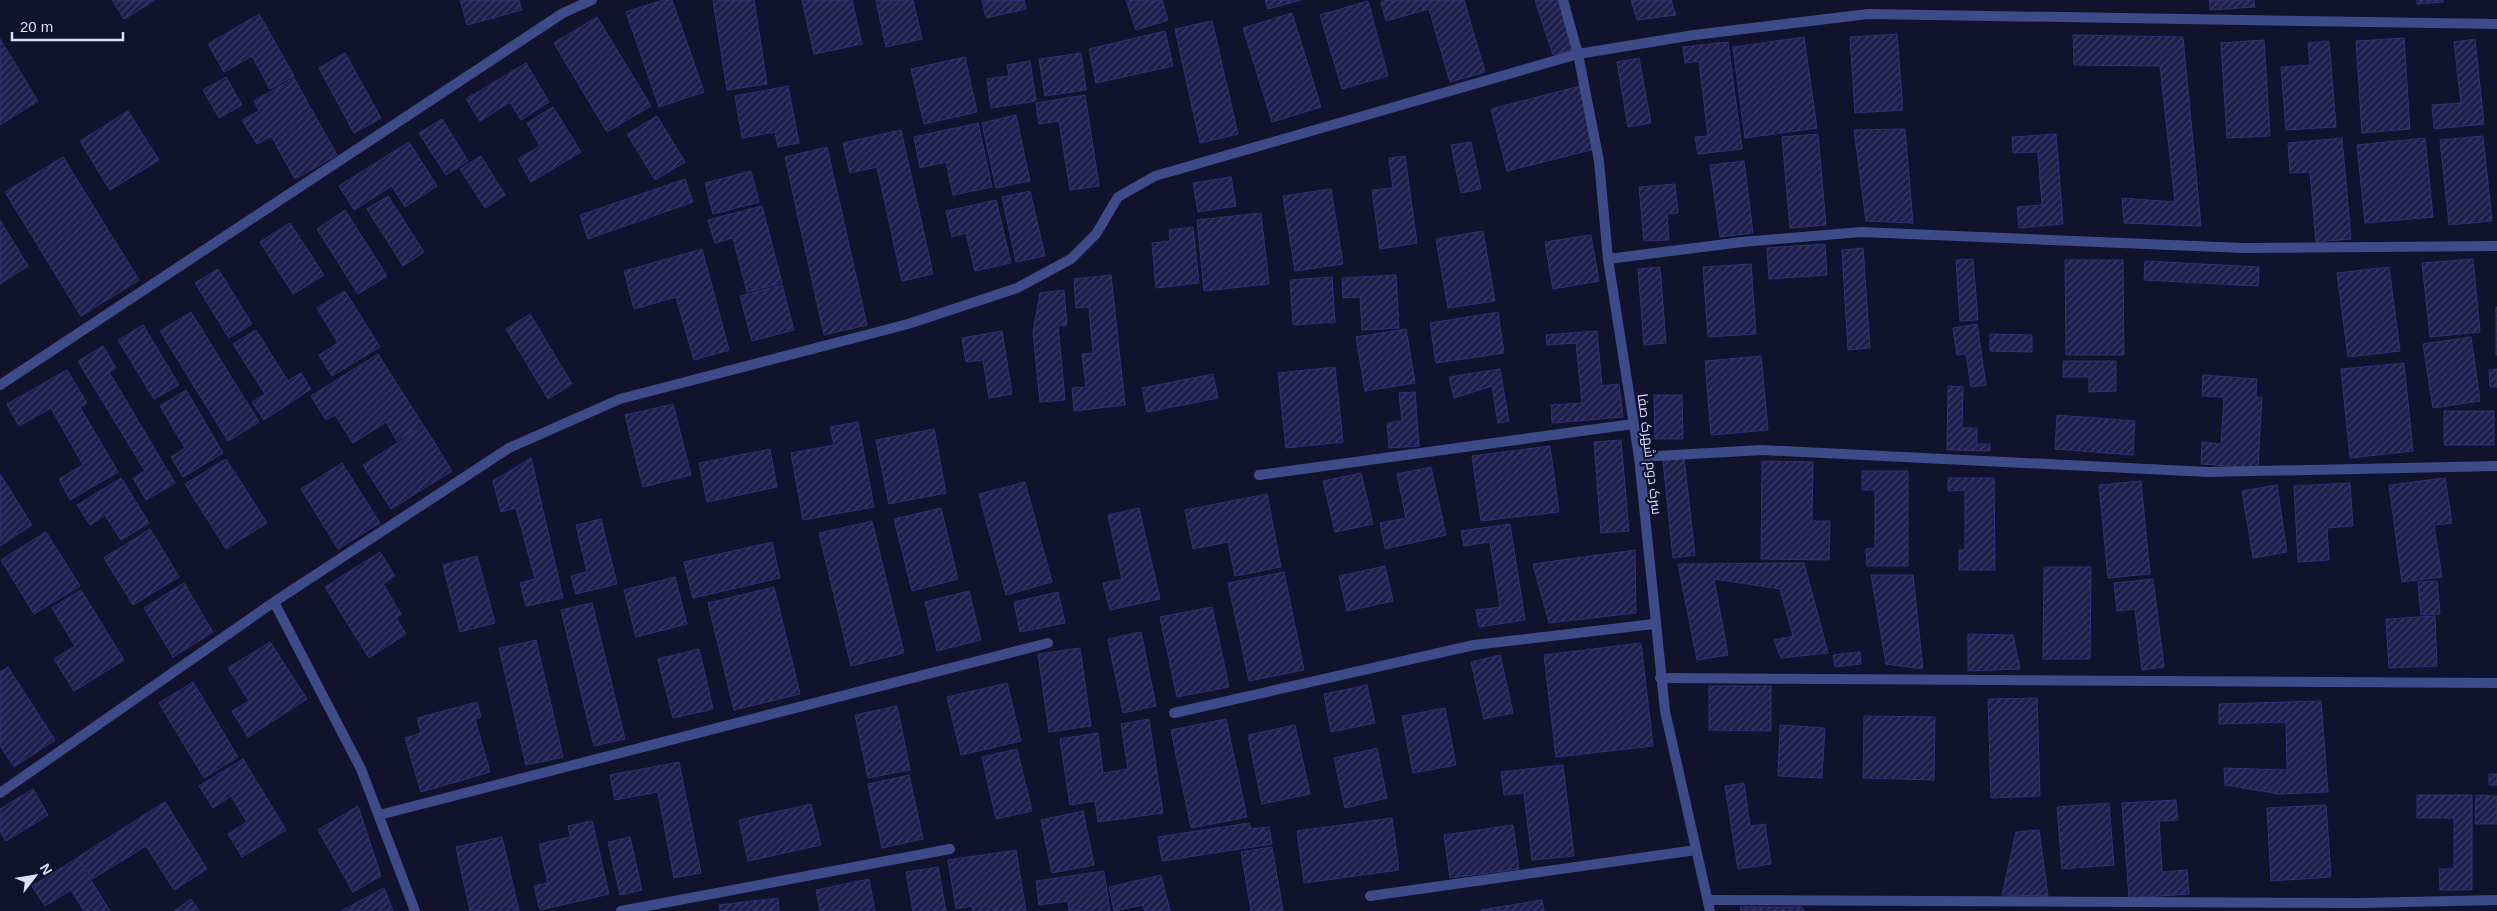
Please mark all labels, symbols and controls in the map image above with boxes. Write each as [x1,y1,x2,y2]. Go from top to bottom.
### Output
scale bar [12,10,124,42]
text: 20 m [20,18,53,35]
street label: سرک دوم شهرک صفا [1633,393,1665,516]
north arrow [10,851,60,901]
text: N [37,861,56,878]

